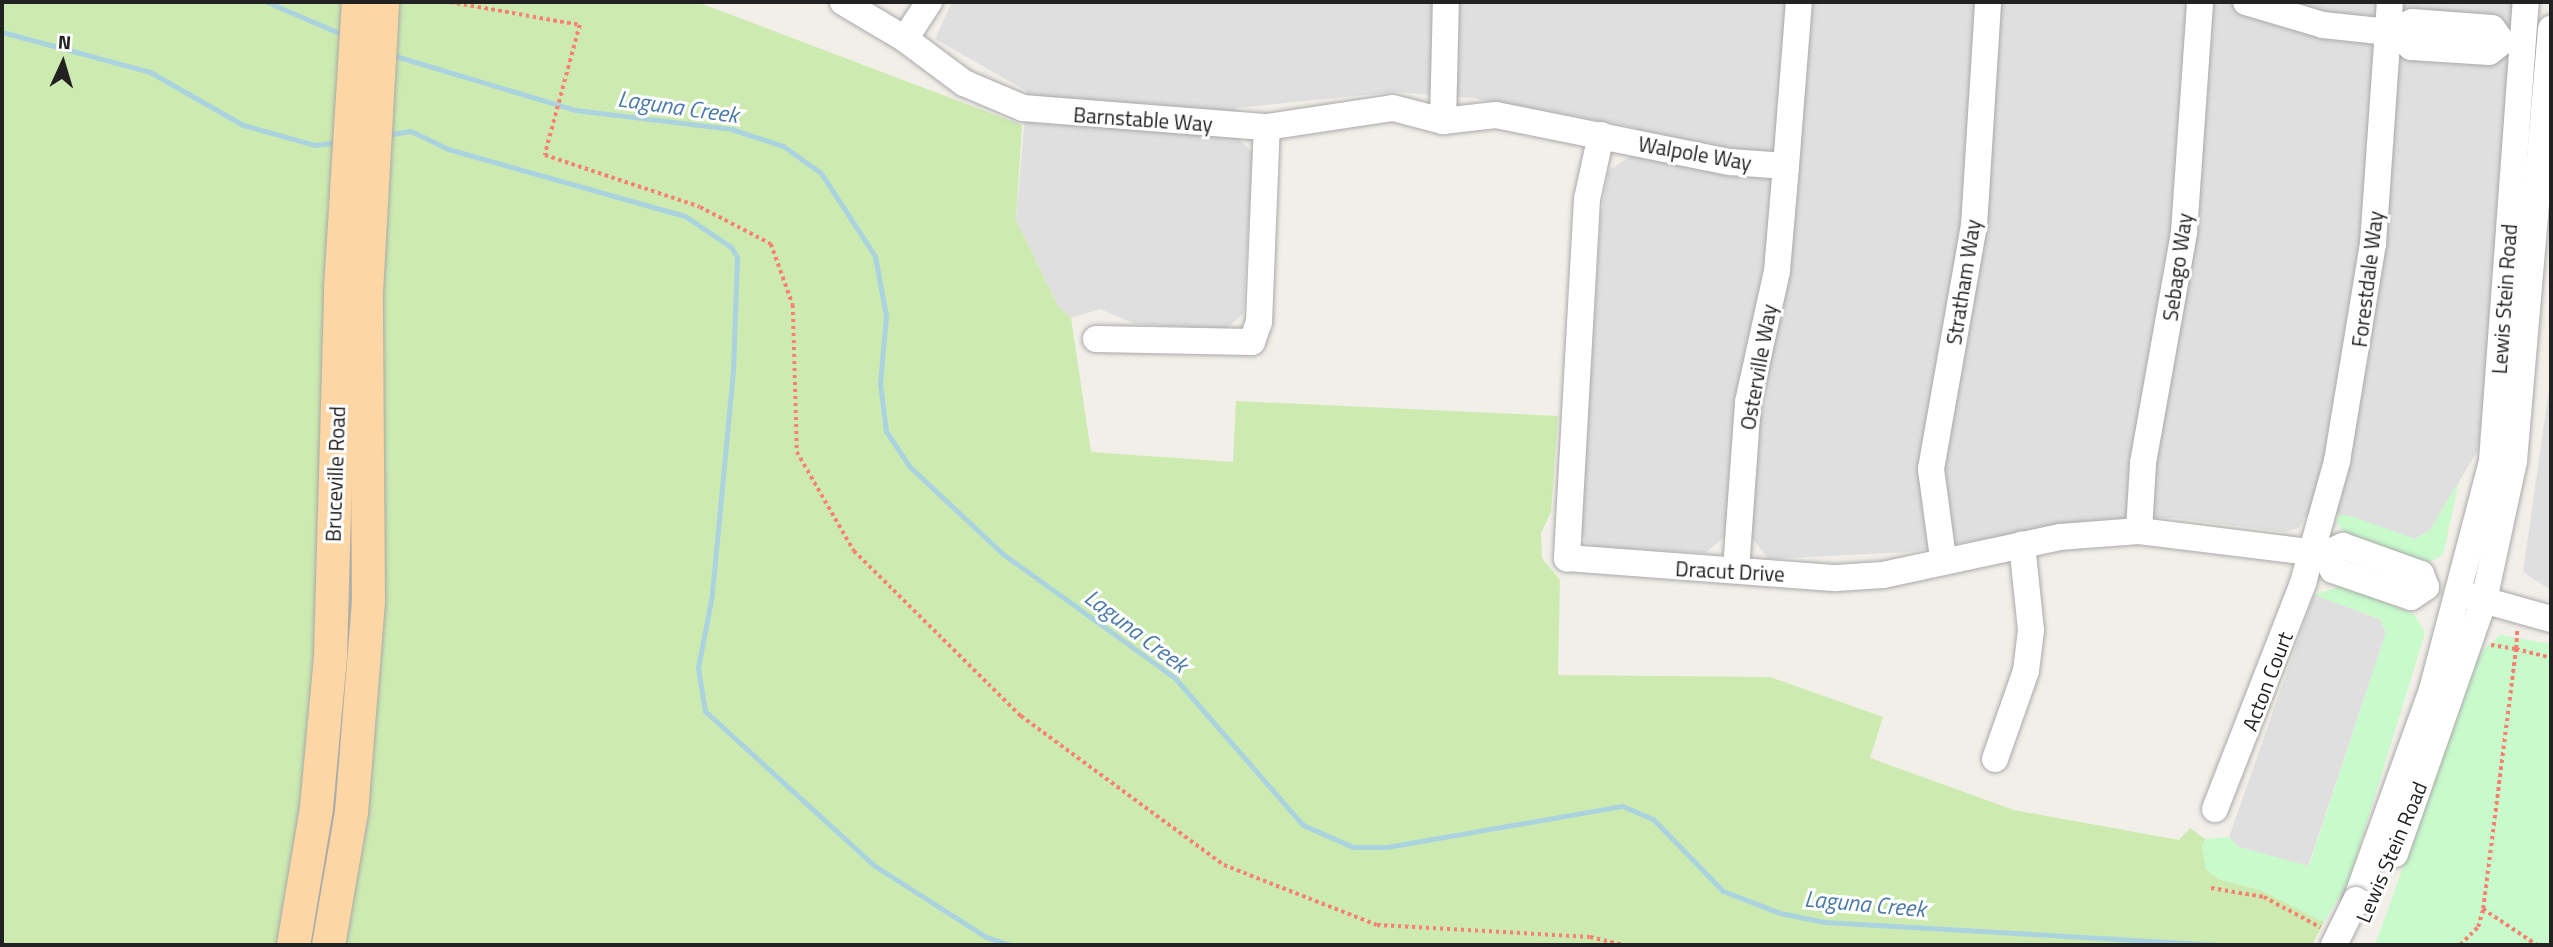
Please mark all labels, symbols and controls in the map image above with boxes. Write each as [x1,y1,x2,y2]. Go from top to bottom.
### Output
text: N [57,27,72,56]
north arrow [28,28,98,98]
water label: Laguna Creek [616,85,740,129]
street label: Barnstable Way [1072,102,1214,136]
street label: Walpole Way [1636,131,1754,175]
street label: Forestdale Way [2346,209,2388,349]
street label: Sebago Way [2157,211,2197,323]
street label: Stratham Way [1941,218,1985,346]
street label: Lewis Stein Road [2486,223,2522,375]
street label: Osterville Way [1735,302,1781,432]
street label: Bruceville Road [320,406,350,542]
street label: Dracut Drive [1675,556,1785,586]
water label: Laguna Creek [1079,583,1193,679]
street label: Acton Court [2237,628,2297,734]
street label: Lewis Stein Road [2350,778,2432,926]
water label: Laguna Creek [1803,885,1927,923]

